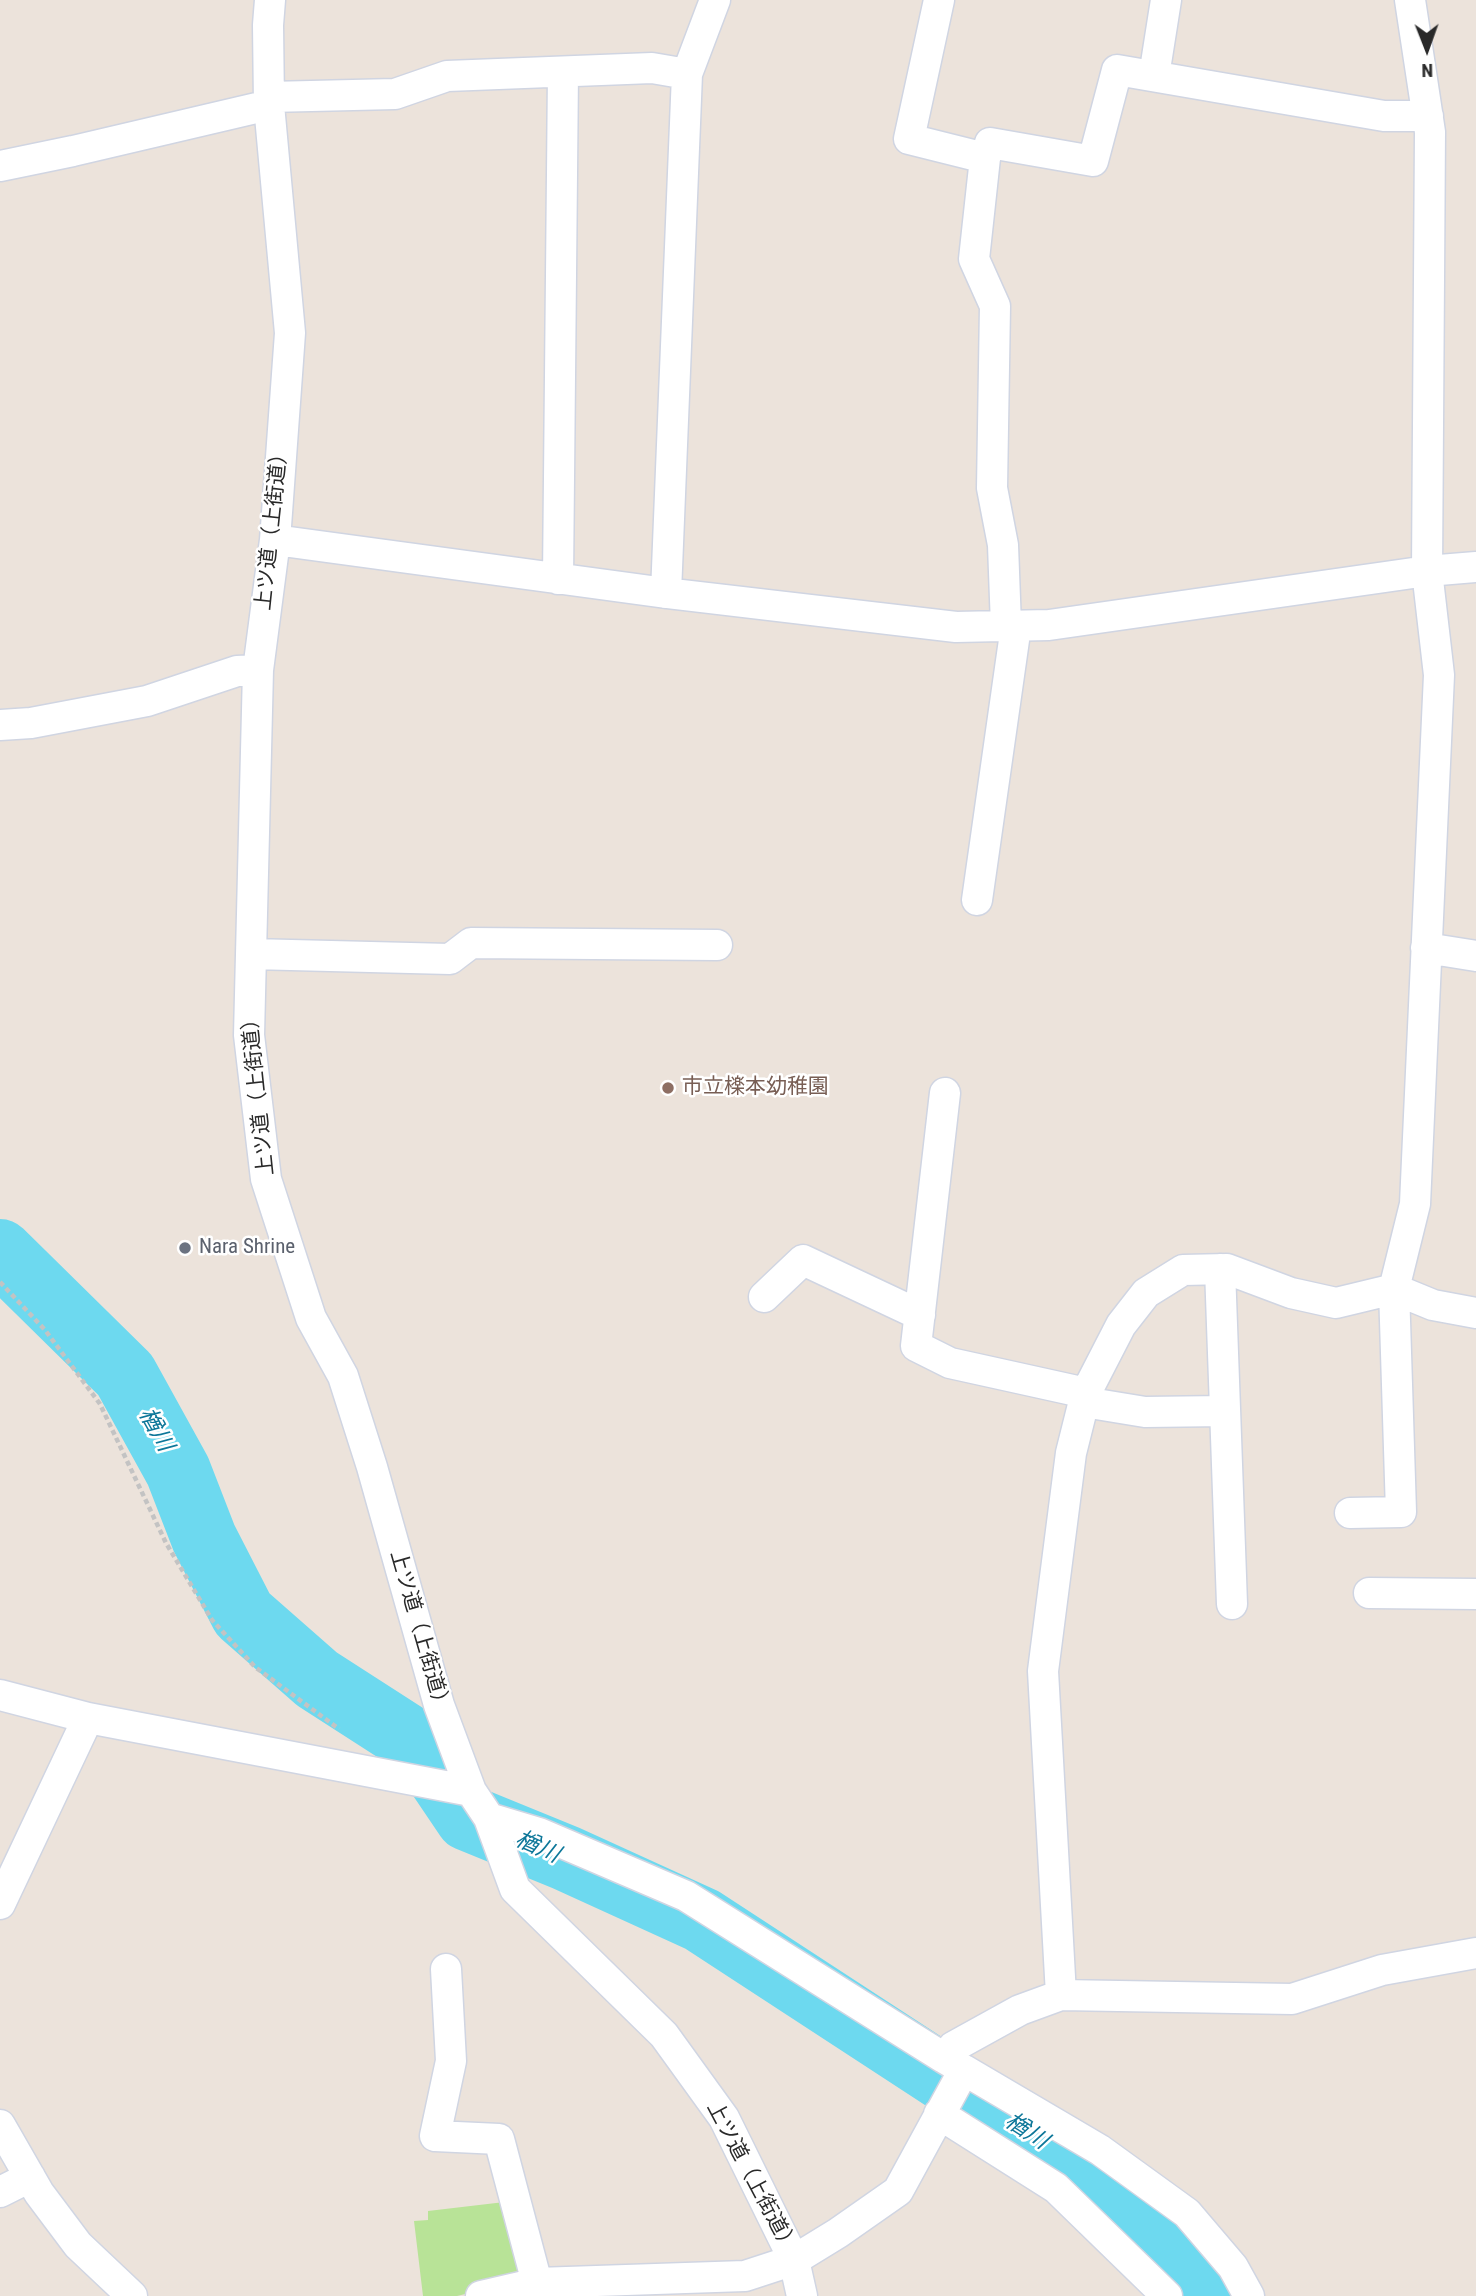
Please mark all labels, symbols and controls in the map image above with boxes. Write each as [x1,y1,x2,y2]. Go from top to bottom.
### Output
north arrow [1392,14,1462,84]
text: N [1421,59,1433,82]
street label: 上ツ道（上街道） [252,442,294,612]
street label: 上ツ道（上街道） [238,1007,280,1177]
place label: 市立檪本幼稚園 [682,1075,829,1101]
marker: 市立檪本幼稚園 [660,1080,676,1096]
place label: Nara Shrine [199,1235,295,1261]
marker: Nara Shrine [177,1240,193,1256]
water label: 楢川 [132,1403,178,1457]
street label: 上ツ道（上街道） [384,1548,454,1716]
water label: 楢川 [510,1826,564,1870]
street label: 上ツ道（上街道） [700,2098,802,2258]
water label: 楢川 [999,2108,1053,2156]

